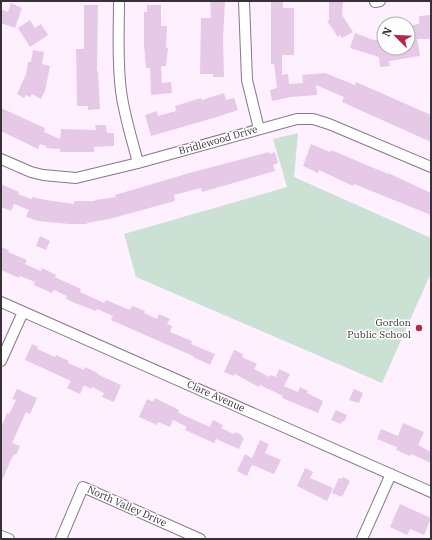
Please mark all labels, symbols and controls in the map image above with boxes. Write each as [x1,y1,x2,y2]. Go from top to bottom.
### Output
north arrow [376,16,416,56]
text: N [379,25,395,39]
street label: Bridlewood Drive [177,123,259,157]
place label: Gordon Public School [347,316,412,341]
marker: Gordon Public School [414,323,424,333]
street label: Clare Avenue [185,377,247,415]
street label: North Valley Drive [85,483,169,529]

